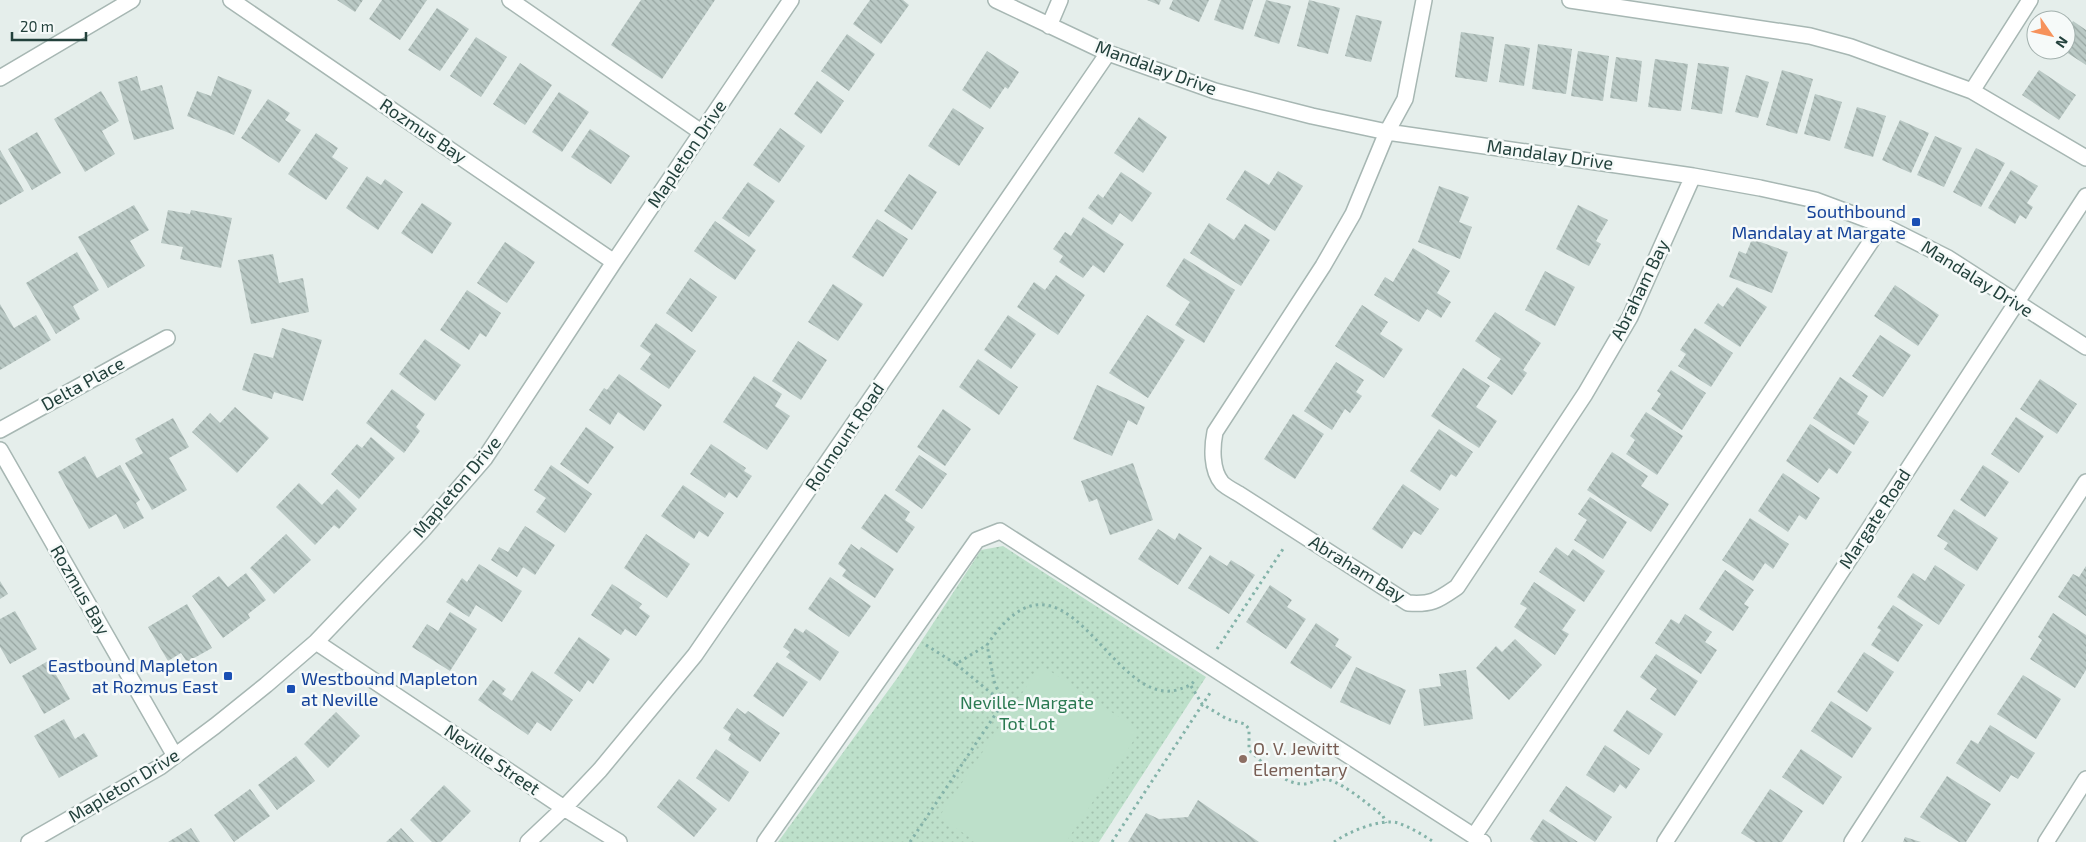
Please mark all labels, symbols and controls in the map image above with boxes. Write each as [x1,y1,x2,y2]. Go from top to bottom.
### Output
scale bar [12,10,86,42]
north arrow [2026,10,2076,60]
text: 20 m [20,17,54,35]
text: N [2052,34,2072,51]
street label: Mandalay Drive [1093,35,1220,99]
street label: Rozmus Bay [376,93,472,168]
street label: Mapleton Drive [642,95,730,212]
street label: Mandalay Drive [1486,134,1615,174]
place label: Southbound Mandalay at Margate [1731,200,1906,243]
marker: Southbound Mandalay at Margate [1910,216,1922,228]
street label: Abraham Bay [1605,235,1673,343]
street label: Mandalay Drive [1918,235,2037,321]
street label: Delta Place [37,351,128,415]
street label: Rolmount Road [800,378,888,495]
street label: Mapleton Drive [408,431,505,541]
street label: Margate Road [1834,464,1915,573]
street label: Abraham Bay [1305,530,1410,607]
street label: Rozmus Bay [46,541,116,639]
place label: Eastbound Mapleton at Rozmus East [48,654,218,697]
place label: Westbound Mapleton at Neville [301,667,478,710]
marker: Eastbound Mapleton at Rozmus East [222,670,234,682]
marker: Westbound Mapleton at Neville [285,683,297,695]
park label: Neville-Margate Tot Lot [960,691,1094,734]
street label: Neville Street [441,719,545,799]
place label: O. V. Jewitt Elementary [1253,737,1348,780]
street label: Mapleton Drive [64,743,183,827]
marker: O. V. Jewitt Elementary [1237,753,1249,765]

